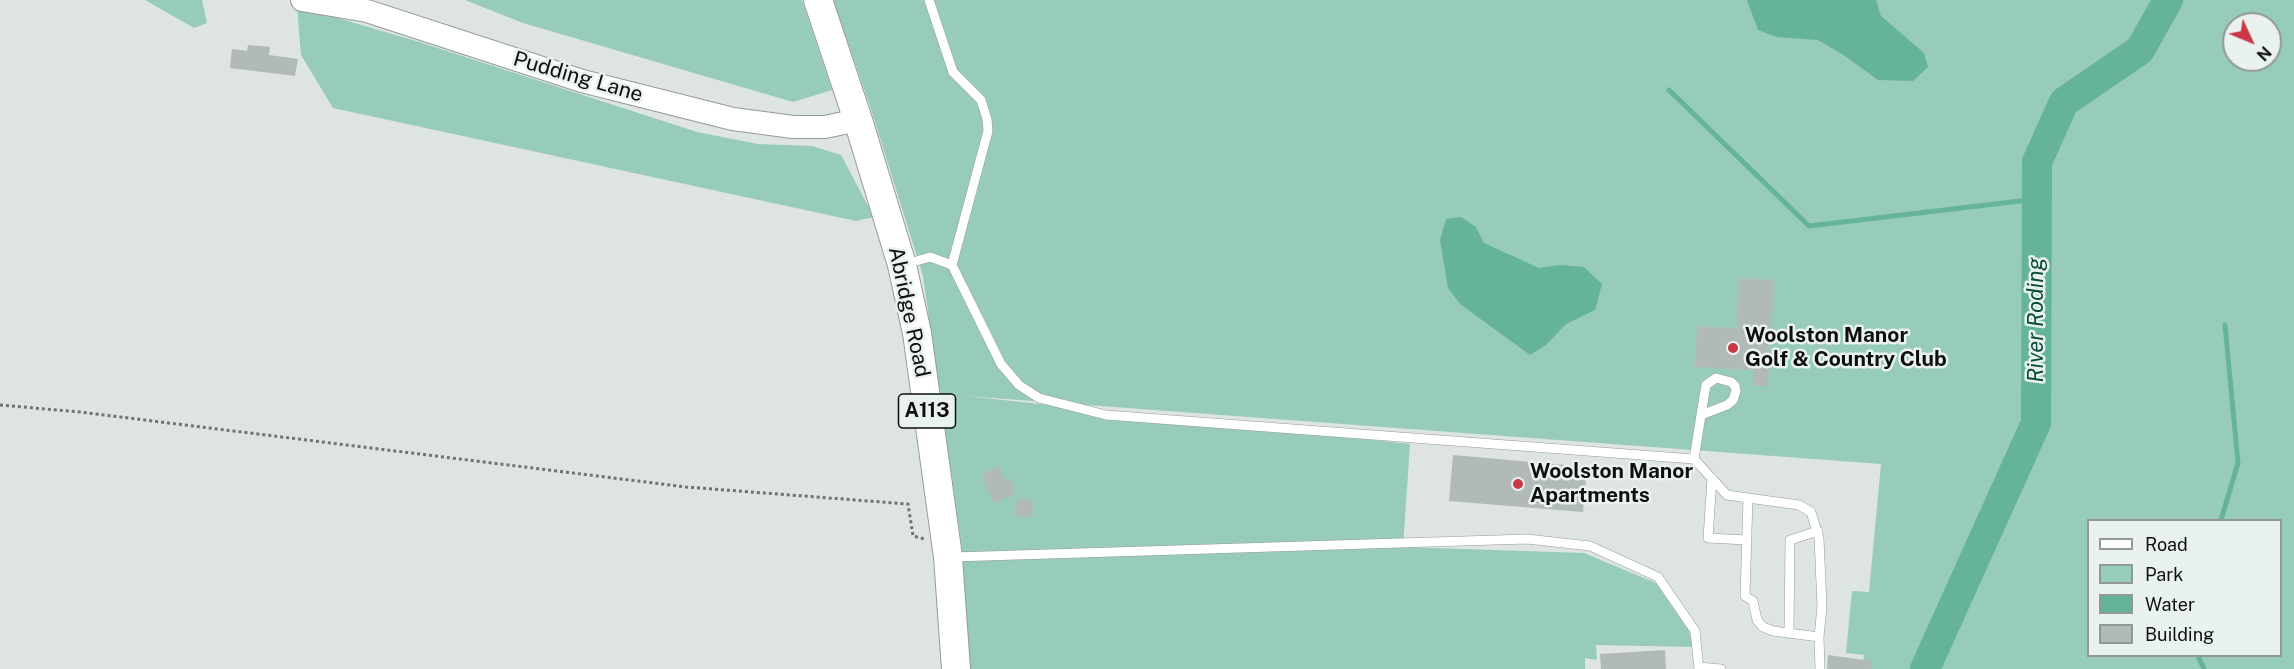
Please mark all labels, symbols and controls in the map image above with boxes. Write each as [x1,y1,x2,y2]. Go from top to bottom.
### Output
north arrow [2222,12,2282,72]
text: N [2253,42,2275,65]
street label: Pudding Lane [510,46,646,108]
street label: Abridge Road [883,244,935,380]
water label: River Roding [2023,257,2049,383]
place label: Woolston Manor Golf & Country Club [1745,323,1947,373]
marker: Woolston Manor Golf & Country Club [1726,341,1740,355]
road number: A113 [898,394,956,428]
place label: Woolston Manor Apartments [1530,459,1693,509]
marker: Woolston Manor Apartments [1511,477,1525,491]
legend [2087,519,2282,657]
text: Road [2145,534,2188,555]
text: Park [2145,564,2183,585]
text: Water [2145,594,2195,615]
text: Building [2145,624,2214,645]

